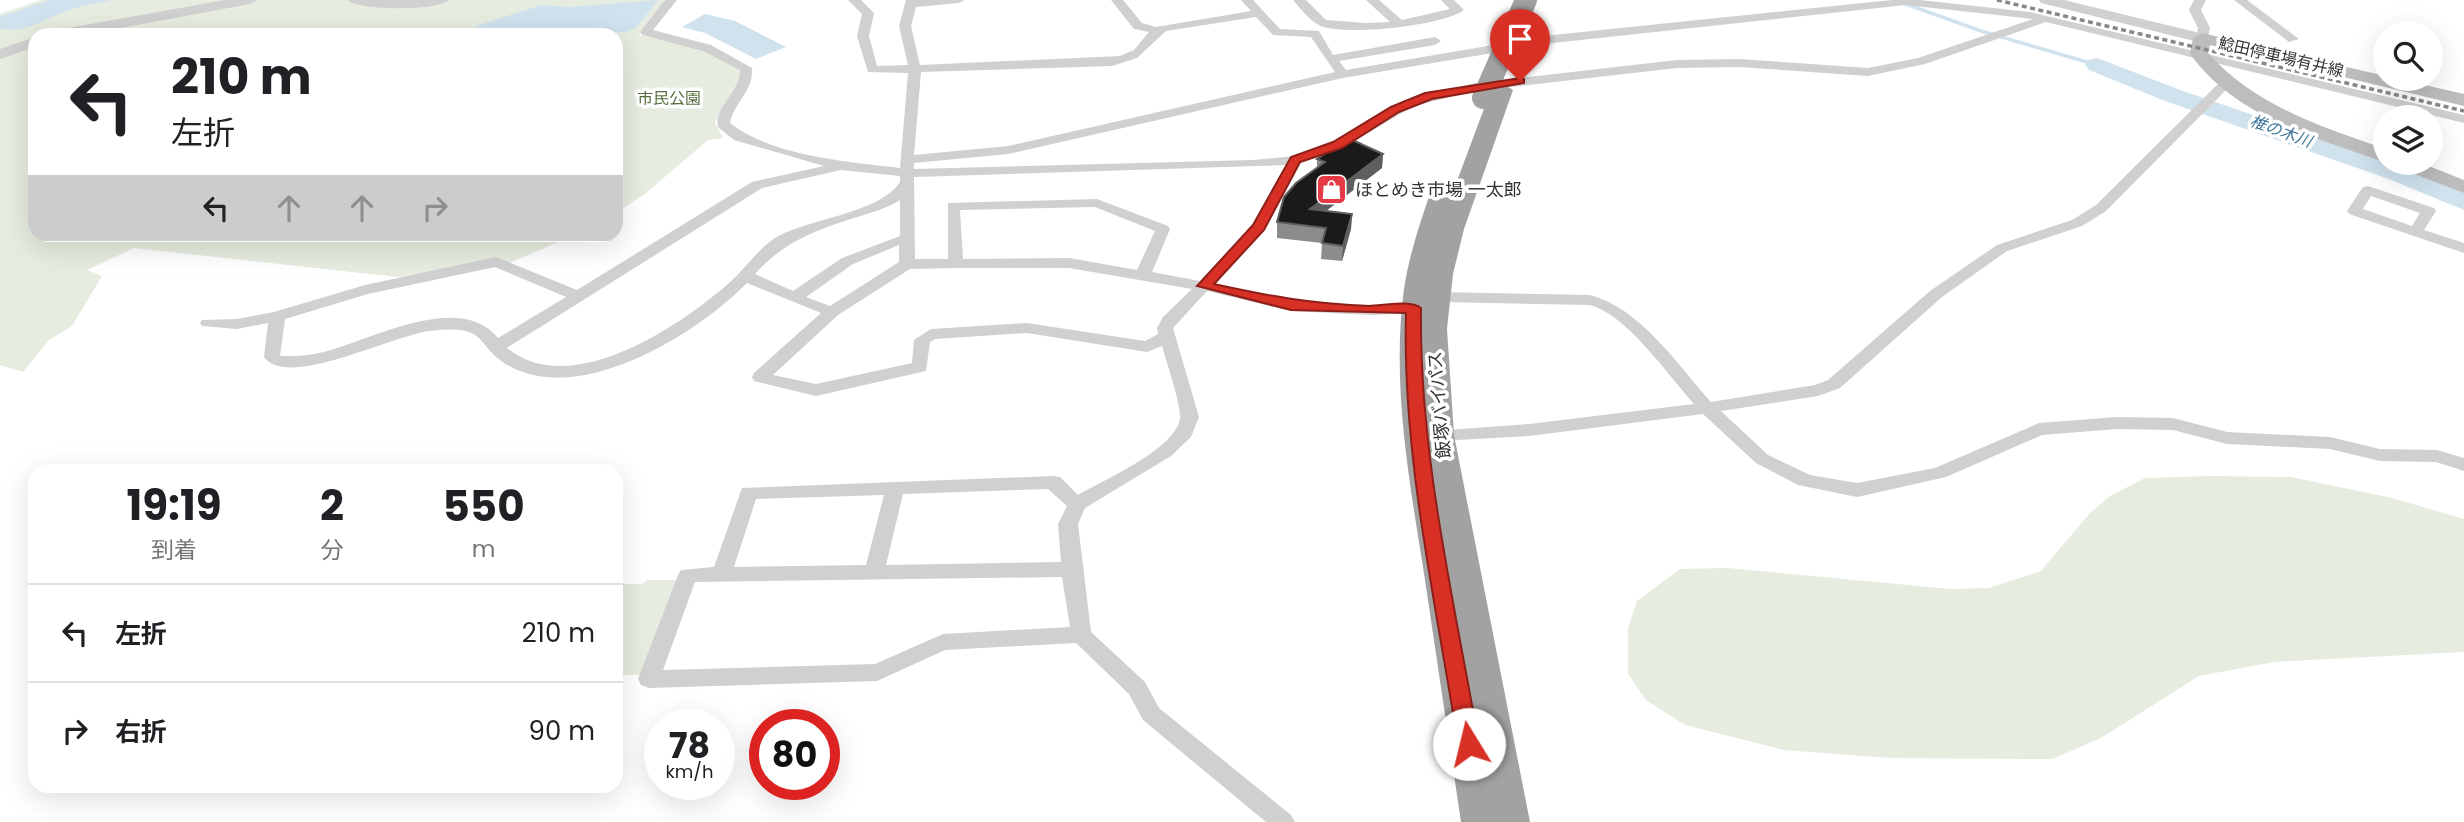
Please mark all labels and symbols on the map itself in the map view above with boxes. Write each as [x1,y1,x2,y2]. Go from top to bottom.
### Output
pin [1490,9,1550,81]
street label: 鯰田停車場有井線 [2216,31,2346,83]
park label: 市民公園 [637,87,701,110]
water label: 椎の木川 [2247,109,2317,153]
shop icon: ほとめき市場 一太郎 [1315,172,1349,206]
place label: ほとめき市場 一太郎 [1355,177,1522,202]
street label: 飯塚バイパス [1422,350,1456,460]
position arrow [1432,707,1506,781]
speed limit sign: 80 [749,709,840,800]

